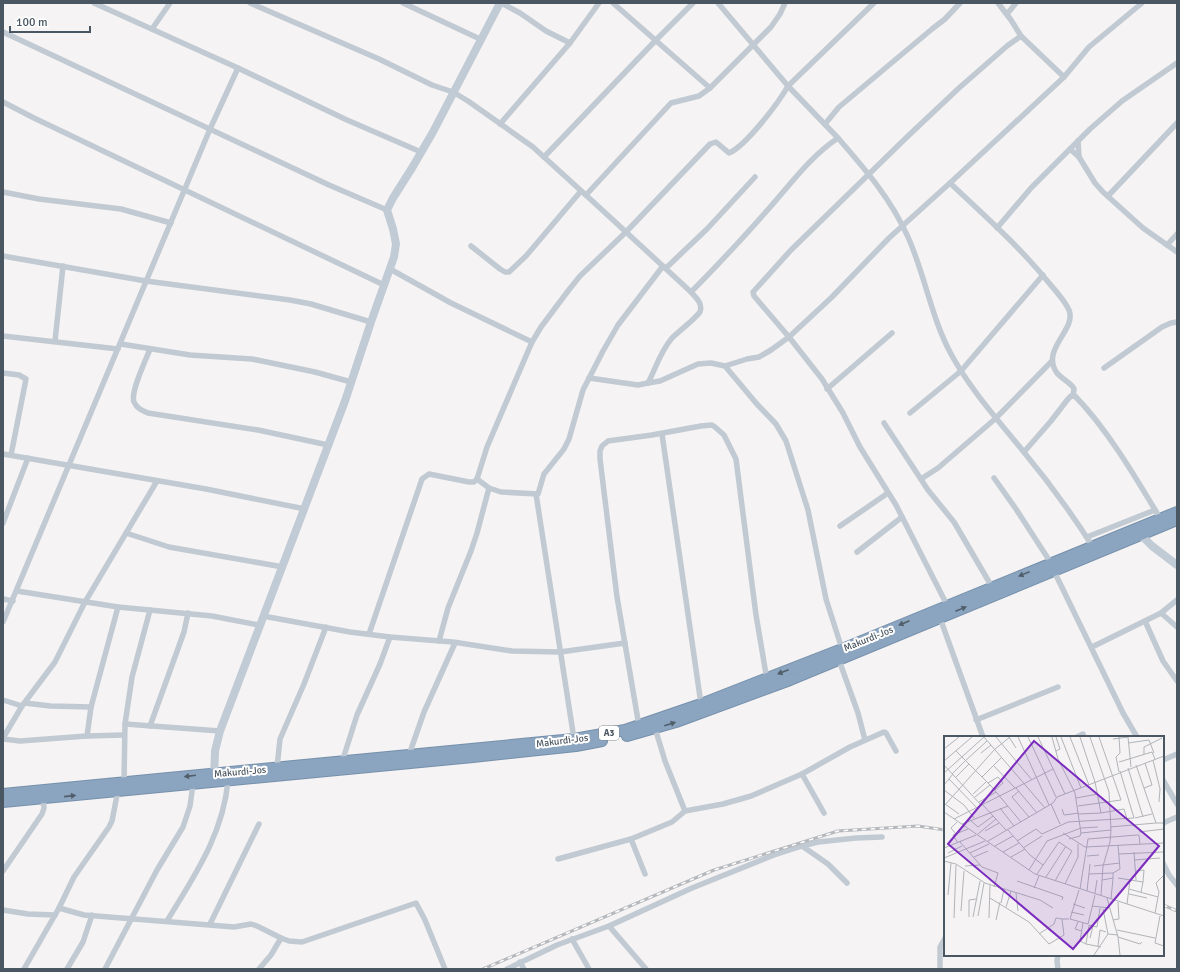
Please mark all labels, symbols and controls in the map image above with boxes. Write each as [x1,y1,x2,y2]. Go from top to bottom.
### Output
scale bar [10,8,90,34]
text: 100 m [16,15,48,30]
one-way arrow [1019,571,1030,577]
one-way arrow [955,606,967,612]
one-way arrow [898,620,909,626]
street label: Makurdi-Jos [842,623,895,654]
one-way arrow [777,669,789,675]
one-way arrow [665,720,677,726]
road number: A3 [599,726,619,740]
street label: Makurdi-Jos [535,732,589,750]
inset map [944,736,1164,956]
street label: Makurdi-Jos [213,764,267,780]
one-way arrow [184,773,196,779]
one-way arrow [64,792,76,799]

